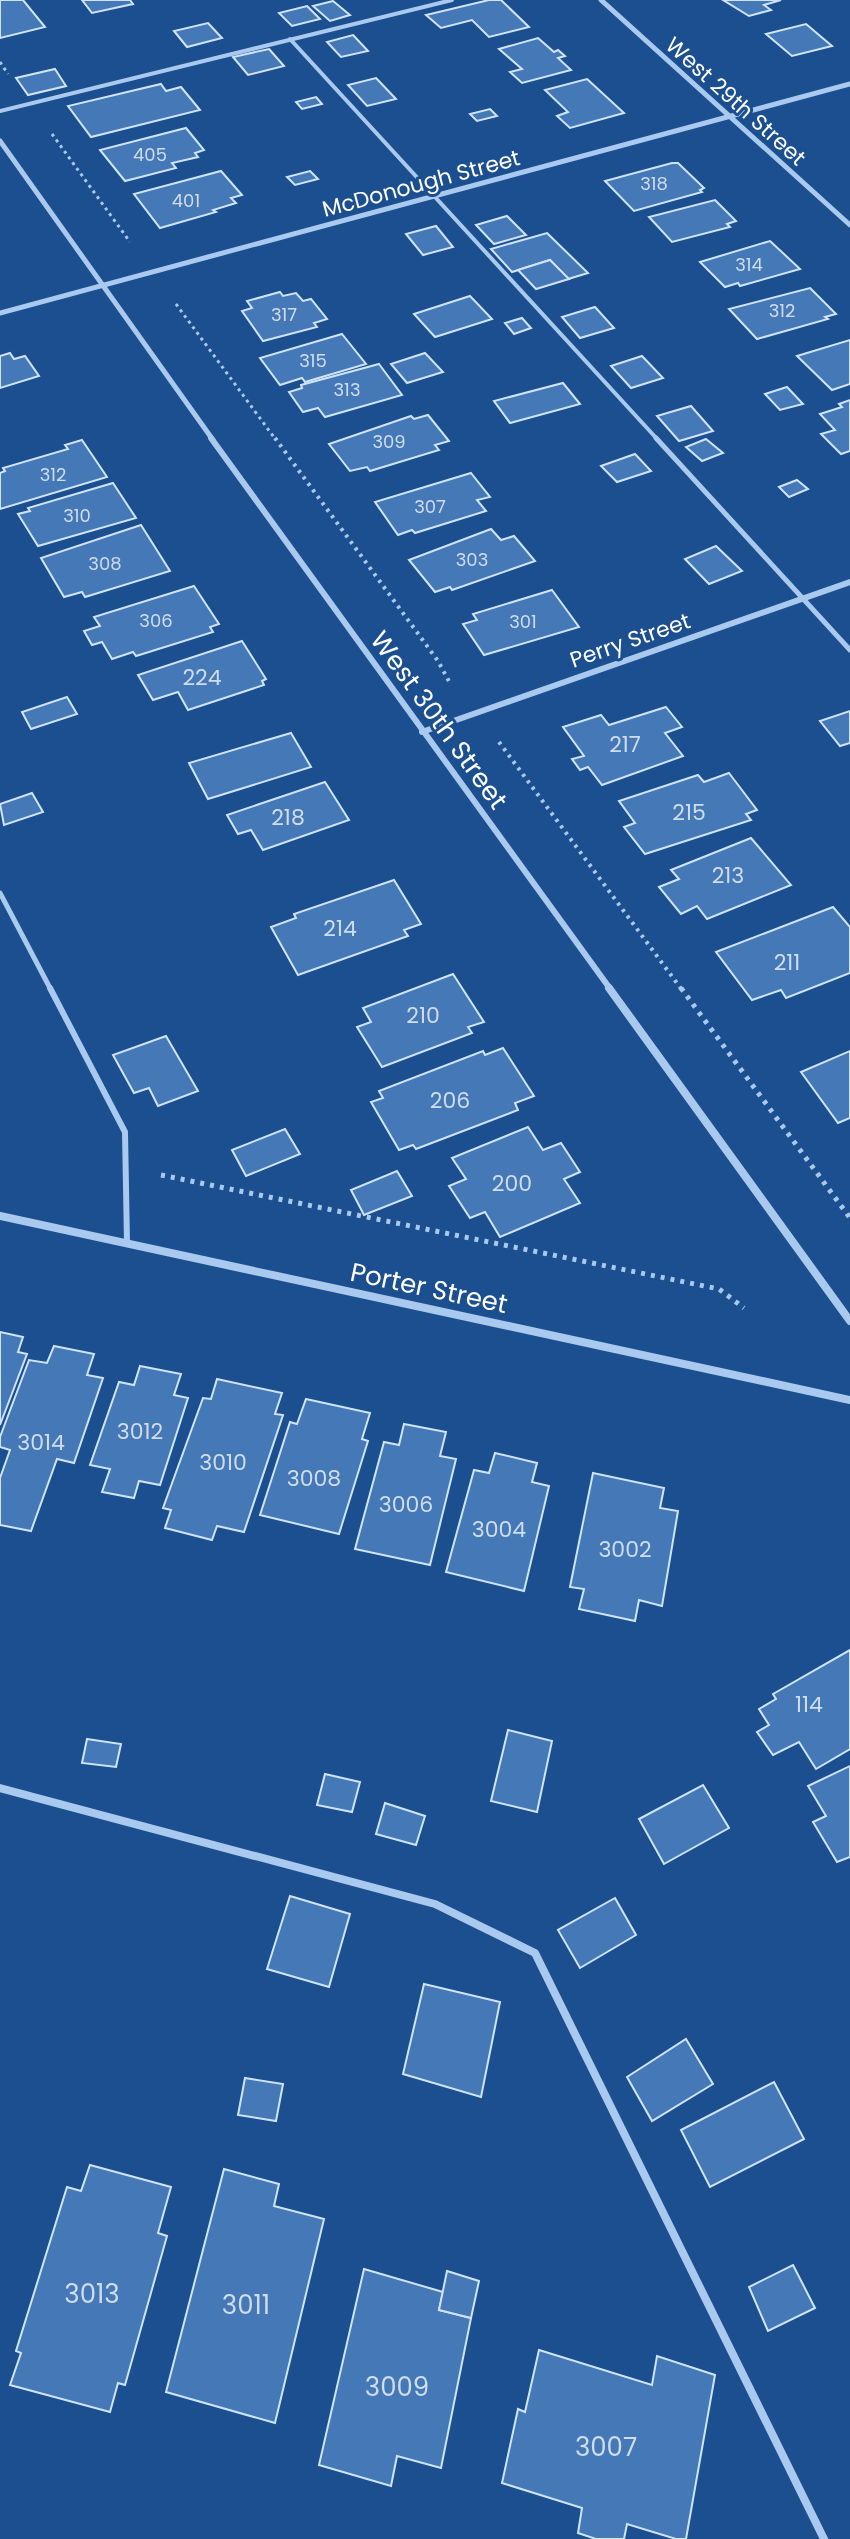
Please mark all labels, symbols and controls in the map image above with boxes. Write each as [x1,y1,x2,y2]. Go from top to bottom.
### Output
street label: West 29th Street [659,30,813,173]
house number: 405 [133,142,167,167]
street label: McDonough Street [319,142,523,225]
house number: 318 [640,171,668,196]
house number: 401 [172,188,200,213]
house number: 314 [735,252,763,277]
house number: 312 [769,298,795,323]
house number: 317 [271,302,297,327]
house number: 315 [299,348,327,373]
house number: 313 [334,377,360,402]
house number: 309 [372,429,406,454]
house number: 312 [40,462,66,487]
house number: 307 [414,494,446,519]
house number: 310 [63,503,91,528]
house number: 303 [456,547,488,572]
house number: 308 [88,551,122,576]
street label: Perry Street [566,605,695,676]
house number: 306 [139,608,173,633]
house number: 301 [509,609,537,634]
street label: West 30th Street [362,624,516,816]
house number: 224 [182,662,222,693]
house number: 217 [609,729,641,760]
house number: 215 [672,797,706,828]
house number: 218 [271,802,305,833]
house number: 213 [712,860,744,891]
house number: 214 [323,913,357,944]
house number: 211 [774,947,800,978]
house number: 210 [406,1000,440,1031]
house number: 206 [430,1085,470,1116]
house number: 200 [492,1168,532,1199]
street label: Porter Street [347,1254,511,1322]
house number: 3012 [117,1416,163,1447]
house number: 3014 [17,1427,65,1458]
house number: 3010 [199,1447,247,1478]
house number: 3008 [287,1463,341,1494]
house number: 3006 [379,1489,433,1520]
house number: 3004 [472,1514,526,1545]
house number: 3002 [598,1534,652,1565]
house number: 114 [795,1689,823,1720]
house number: 3013 [64,2276,120,2312]
house number: 3011 [222,2287,270,2323]
house number: 3009 [365,2369,429,2405]
house number: 3007 [575,2429,637,2465]

